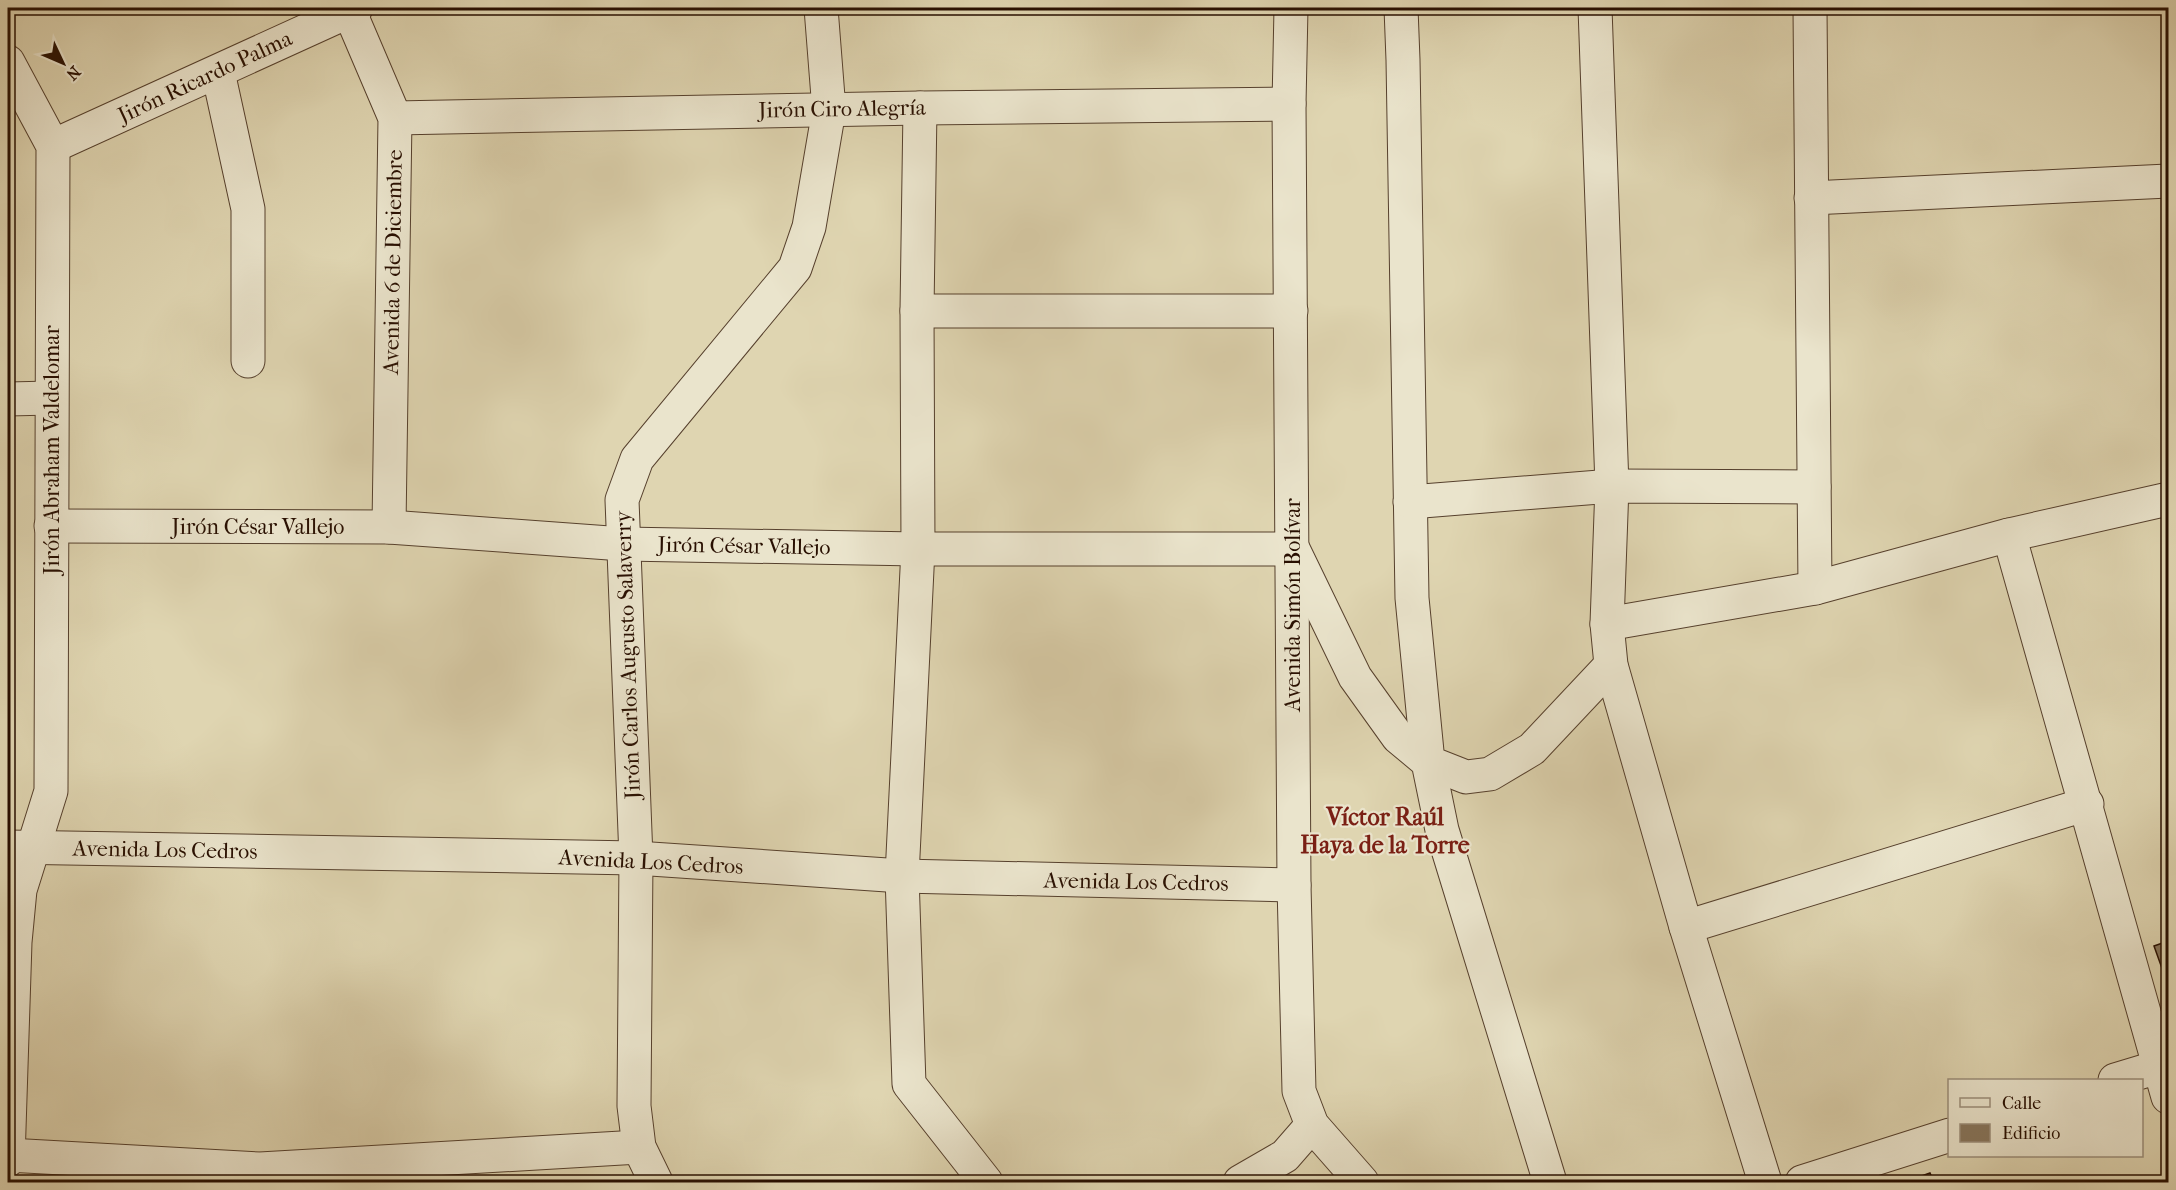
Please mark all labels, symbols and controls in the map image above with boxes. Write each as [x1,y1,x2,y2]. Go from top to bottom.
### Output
street label: Jirón Ricardo Palma [112,25,297,130]
north arrow [33,33,93,93]
text: N [62,62,84,85]
street label: Jirón Ciro Alegría [756,95,927,123]
street label: Avenida 6 de Diciembre [378,149,408,376]
street label: Jirón Abraham Valdelomar [39,325,65,577]
street label: Avenida Simón Bolívar [1280,498,1306,713]
street label: Jirón Carlos Augusto Salaverry [610,509,646,802]
street label: Jirón César Vallejo [170,514,345,540]
street label: Jirón César Vallejo [655,531,831,561]
district label: Víctor Raúl Haya de la Torre [1300,803,1470,859]
street label: Avenida Los Cedros [71,835,258,865]
street label: Avenida Los Cedros [557,844,744,880]
street label: Avenida Los Cedros [1042,867,1229,897]
legend [1948,1079,2143,1157]
text: Calle [2002,1093,2041,1114]
text: Edificio [2002,1123,2060,1144]

